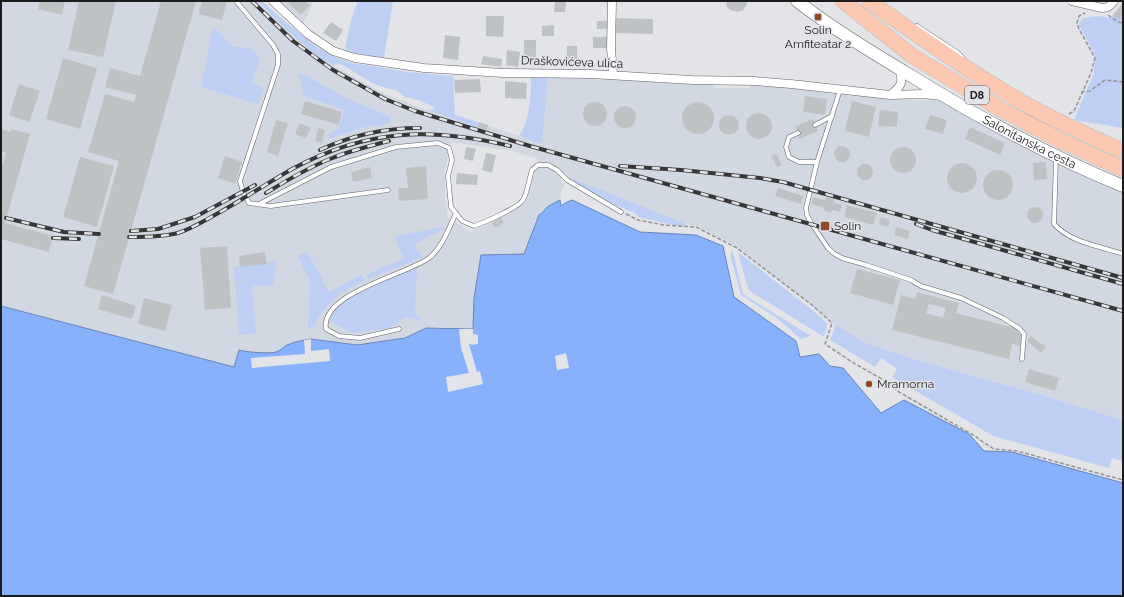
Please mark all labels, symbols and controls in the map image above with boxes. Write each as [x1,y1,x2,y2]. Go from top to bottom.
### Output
marker: Solin Amfiteatar 2 [813,12,823,22]
place label: Solin Amfiteatar 2 [785,23,851,51]
street label: Draškovićeva ulica [521,53,623,71]
road number: D8 [965,86,989,104]
street label: Salonitanska cesta [980,112,1078,171]
place label: Solin [834,219,861,233]
marker: Solin [819,220,831,232]
place label: Mramorna [877,377,934,391]
marker: Mramorna [864,379,874,389]

